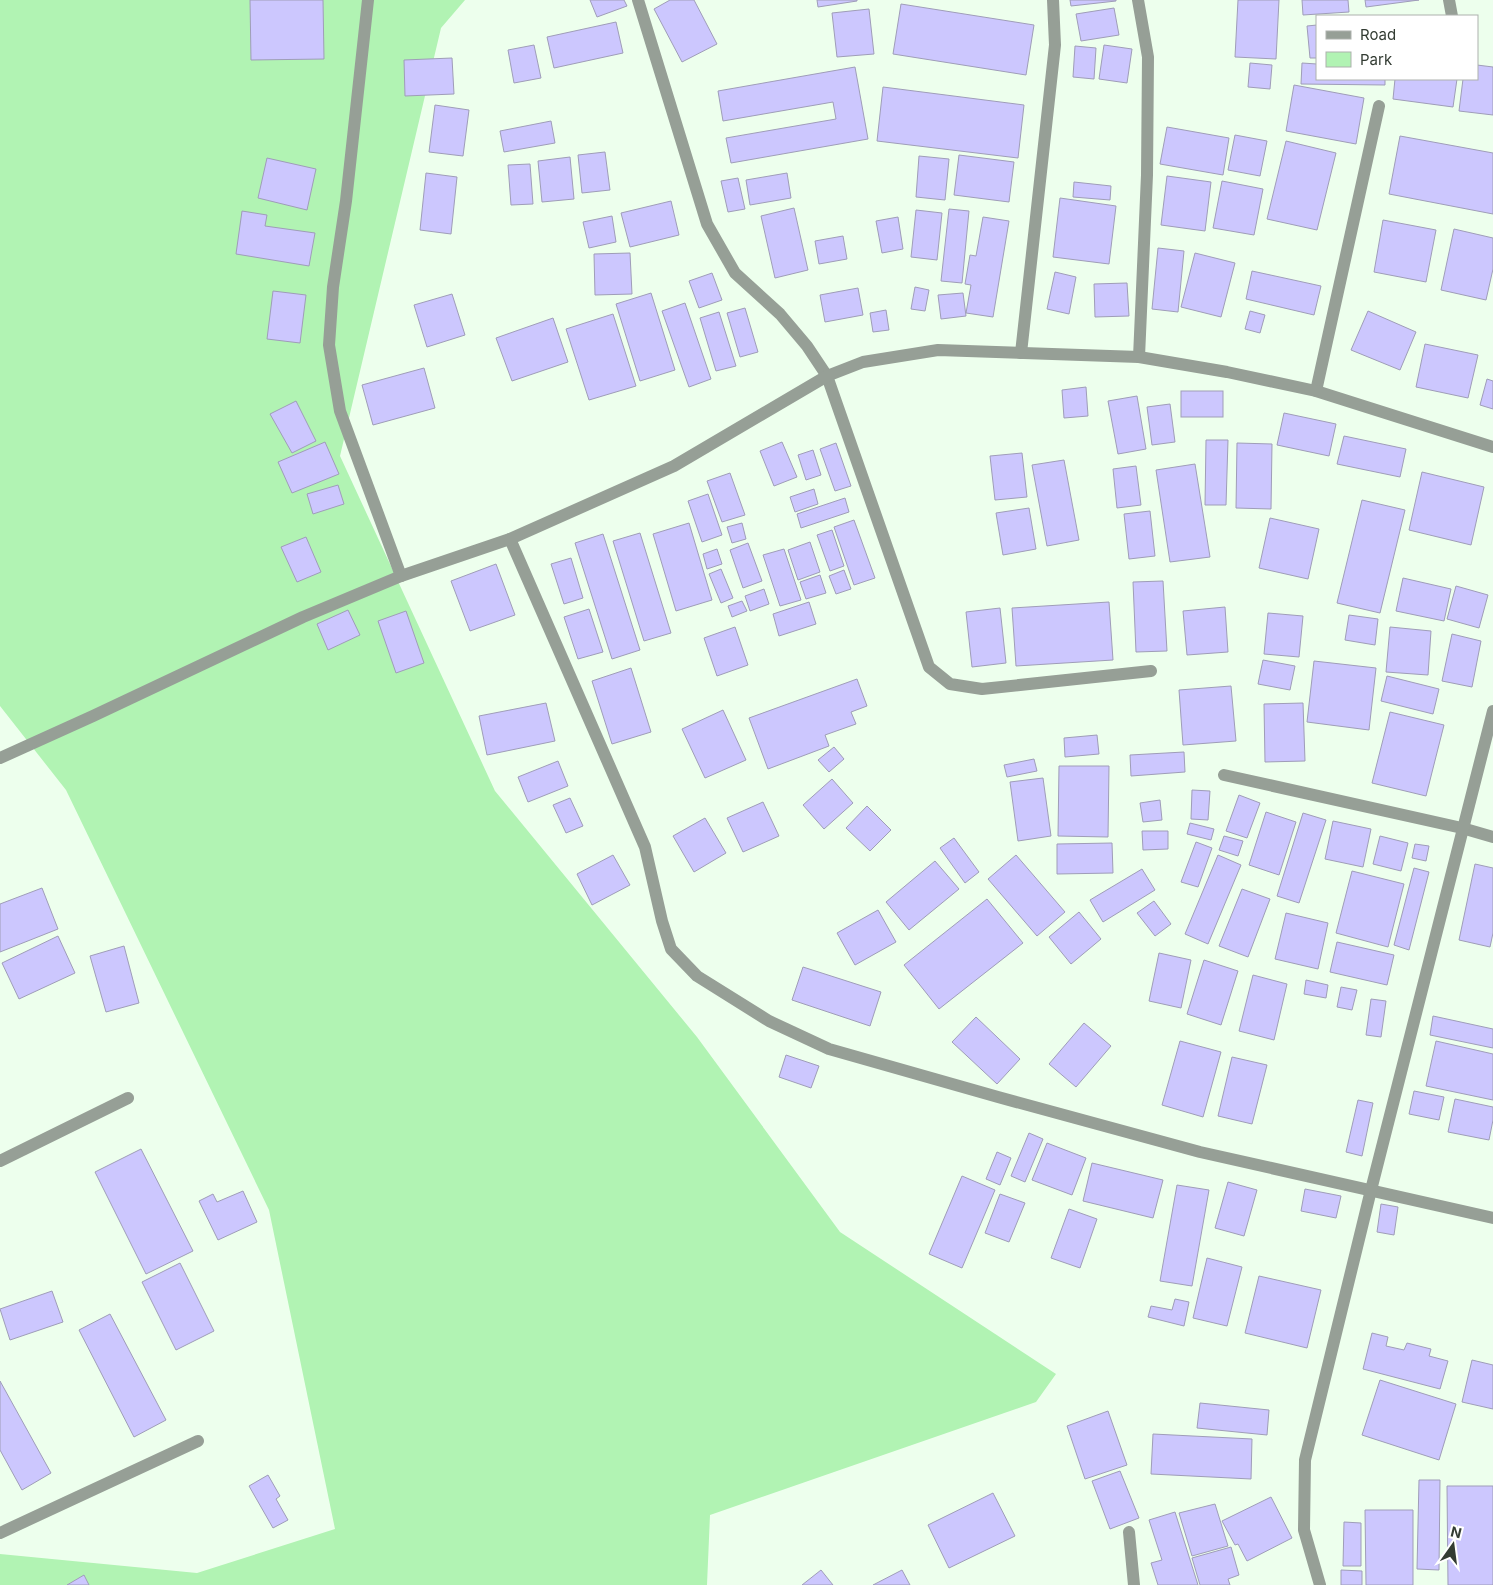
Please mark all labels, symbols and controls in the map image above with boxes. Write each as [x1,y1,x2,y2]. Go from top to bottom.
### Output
legend [1316,15,1478,80]
text: Road [1360,25,1396,44]
text: Park [1360,50,1393,69]
north arrow [1428,1520,1478,1570]
text: N [1449,1522,1463,1541]

